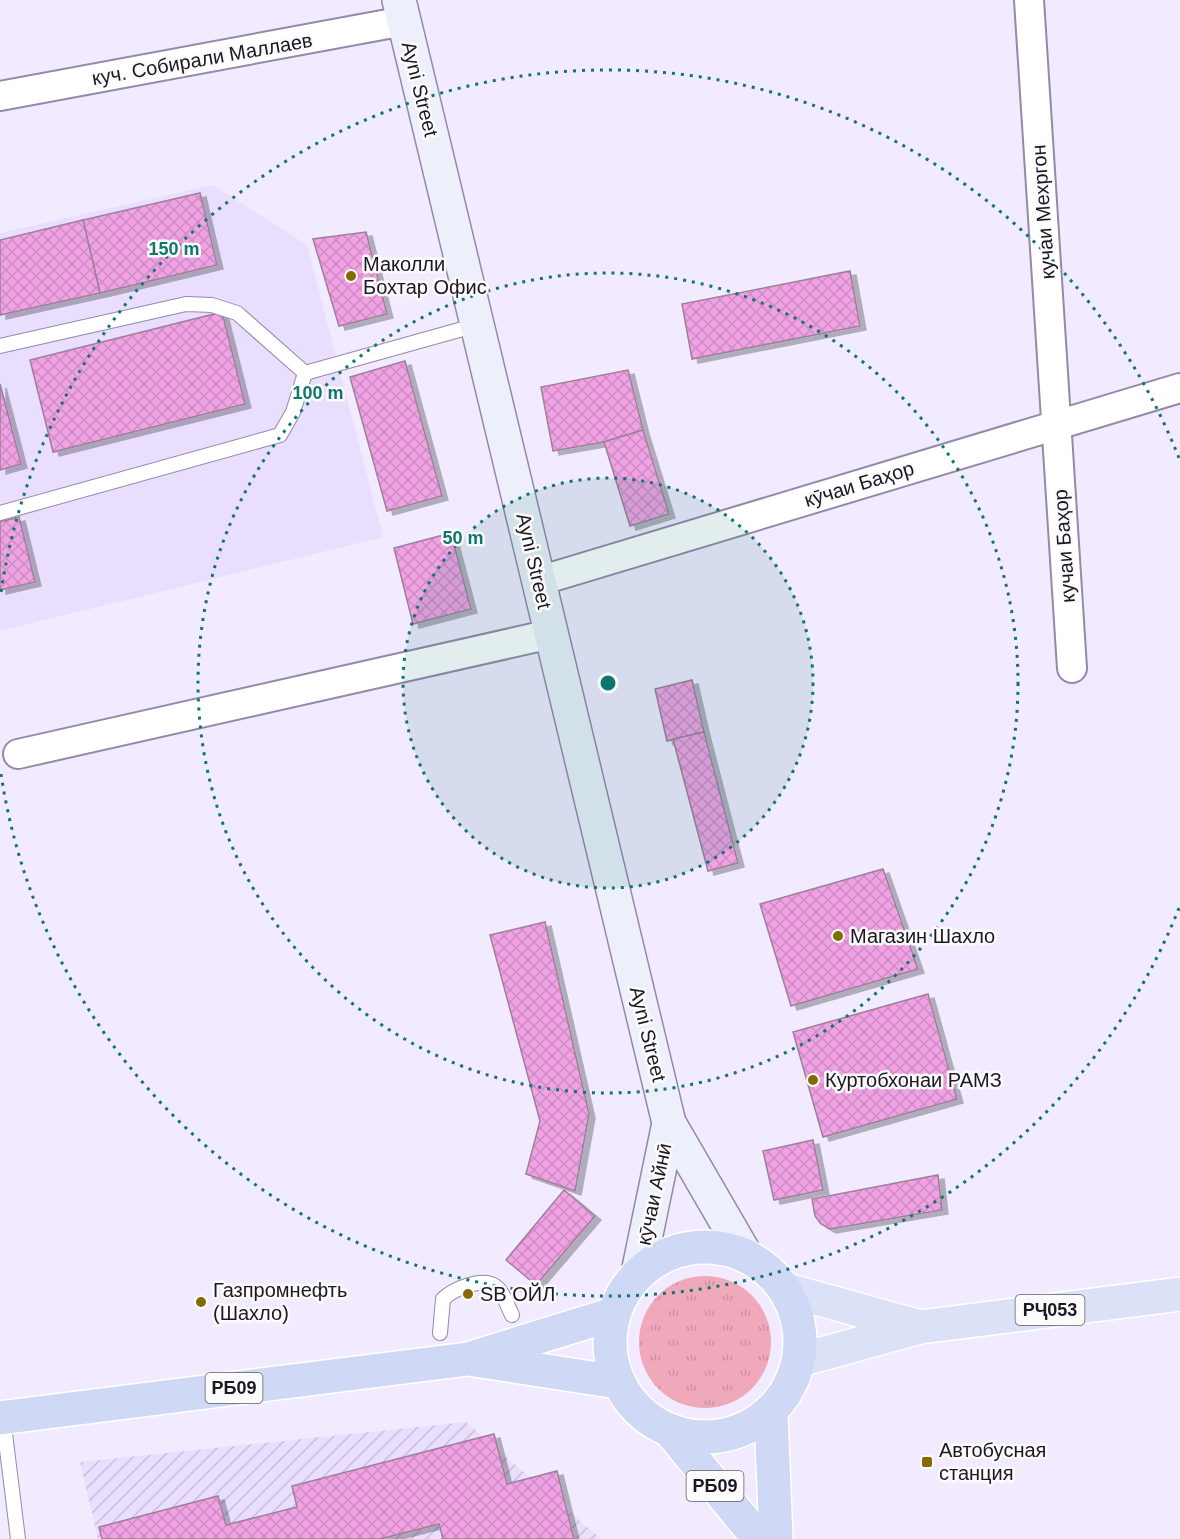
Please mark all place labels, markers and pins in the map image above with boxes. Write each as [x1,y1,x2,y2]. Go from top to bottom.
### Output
place label: Маколли Бохтар Офис [363,253,487,298]
marker: Маколли Бохтар Офис [344,269,358,283]
centre of rings [598,673,618,693]
place label: Магазин Шахло [850,925,995,947]
marker: Магазин Шахло [831,929,845,943]
place label: Куртобхонаи РАМЗ [825,1069,1002,1091]
marker: Куртобхонаи РАМЗ [806,1073,820,1087]
place label: Газпромнефть (Шахло) [213,1279,347,1324]
place label: SB ОЙЛ [480,1282,555,1305]
marker: SB ОЙЛ [461,1287,475,1301]
marker: Газпромнефть (Шахло) [194,1295,208,1309]
place label: Автобусная станция [939,1439,1046,1484]
marker: Автобусная станция [920,1455,934,1469]

